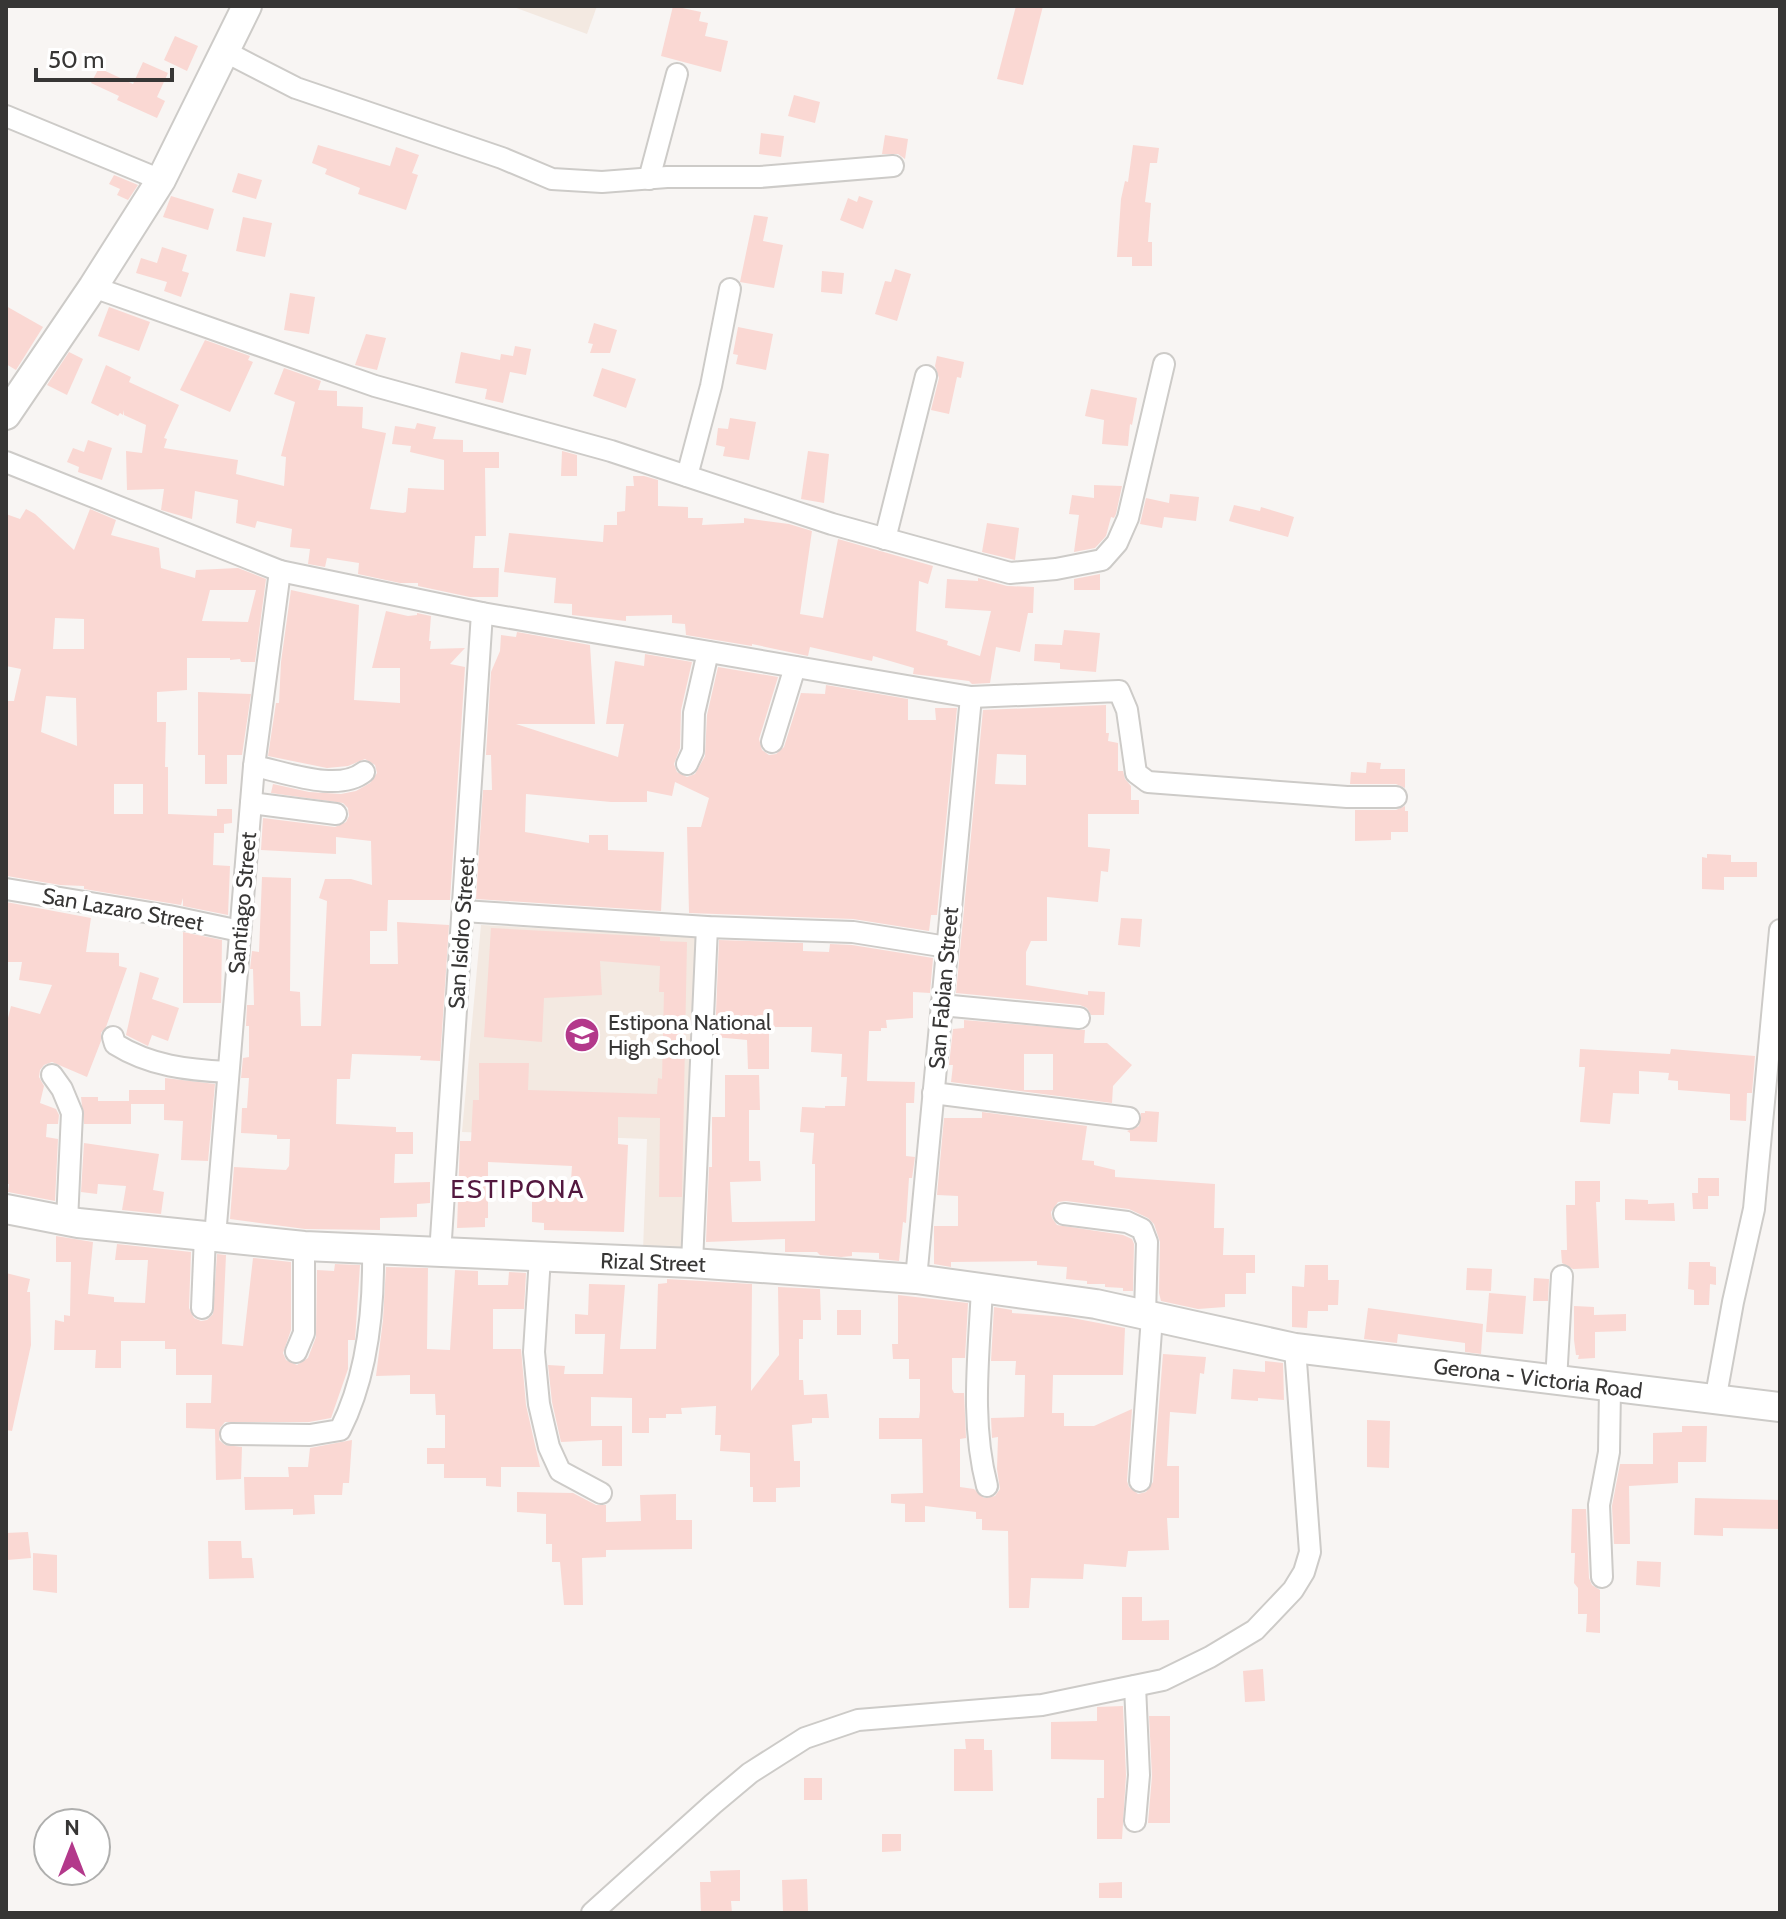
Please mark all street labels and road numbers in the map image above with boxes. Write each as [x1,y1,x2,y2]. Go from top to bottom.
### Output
street label: Santiago Street [223,830,262,975]
street label: San Isidro Street [443,856,480,1010]
street label: San Lazaro Street [40,882,206,937]
street label: San Fabian Street [923,905,964,1070]
street label: Rizal Street [600,1247,707,1278]
street label: Gerona - Victoria Road [1432,1352,1644,1405]

